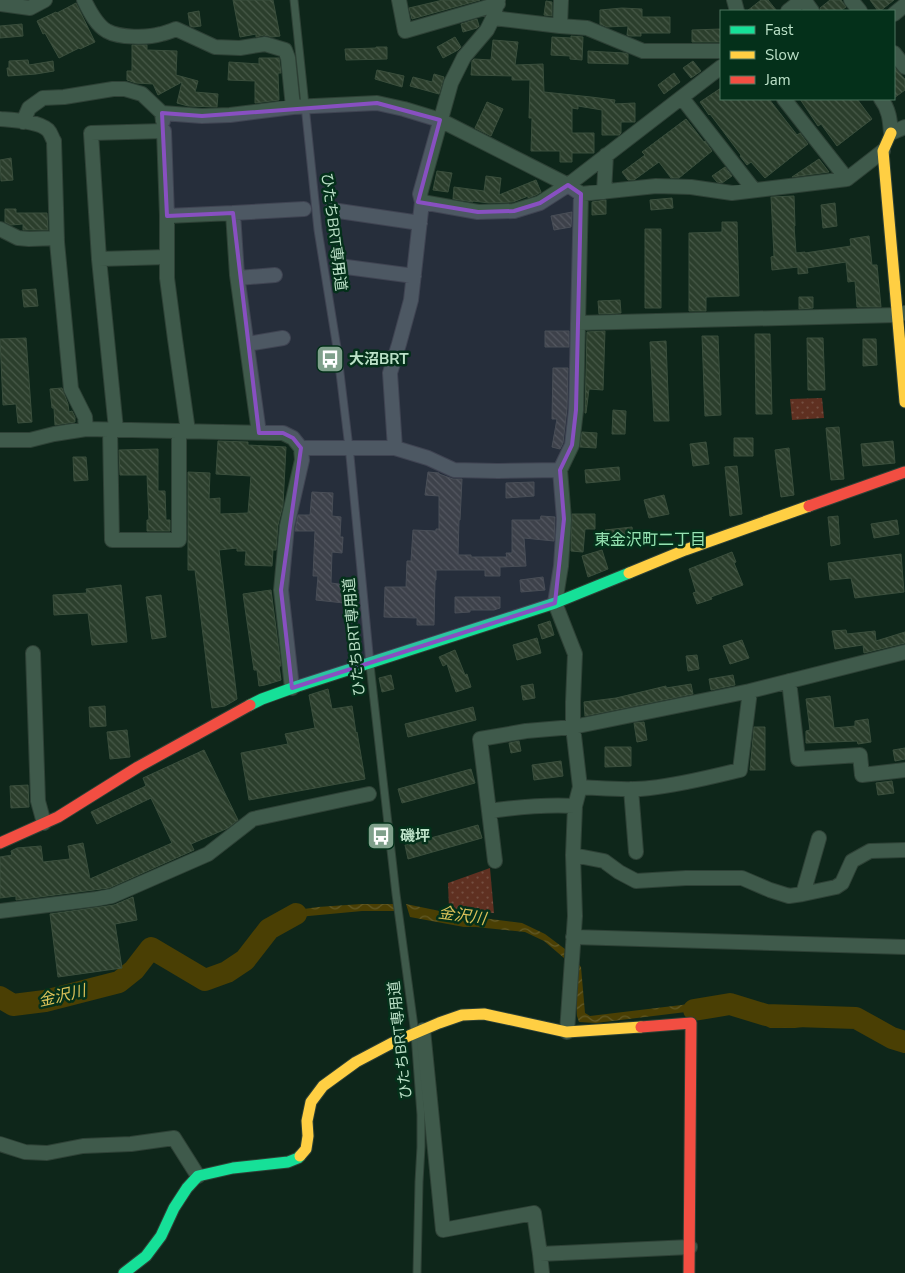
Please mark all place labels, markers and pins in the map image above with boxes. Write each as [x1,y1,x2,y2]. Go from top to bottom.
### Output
bus stop icon: 大沼BRT [315,344,345,374]
place label: 大沼BRT [349,349,409,369]
bus stop icon: 磯坪 [366,821,396,851]
place label: 磯坪 [400,826,430,846]

